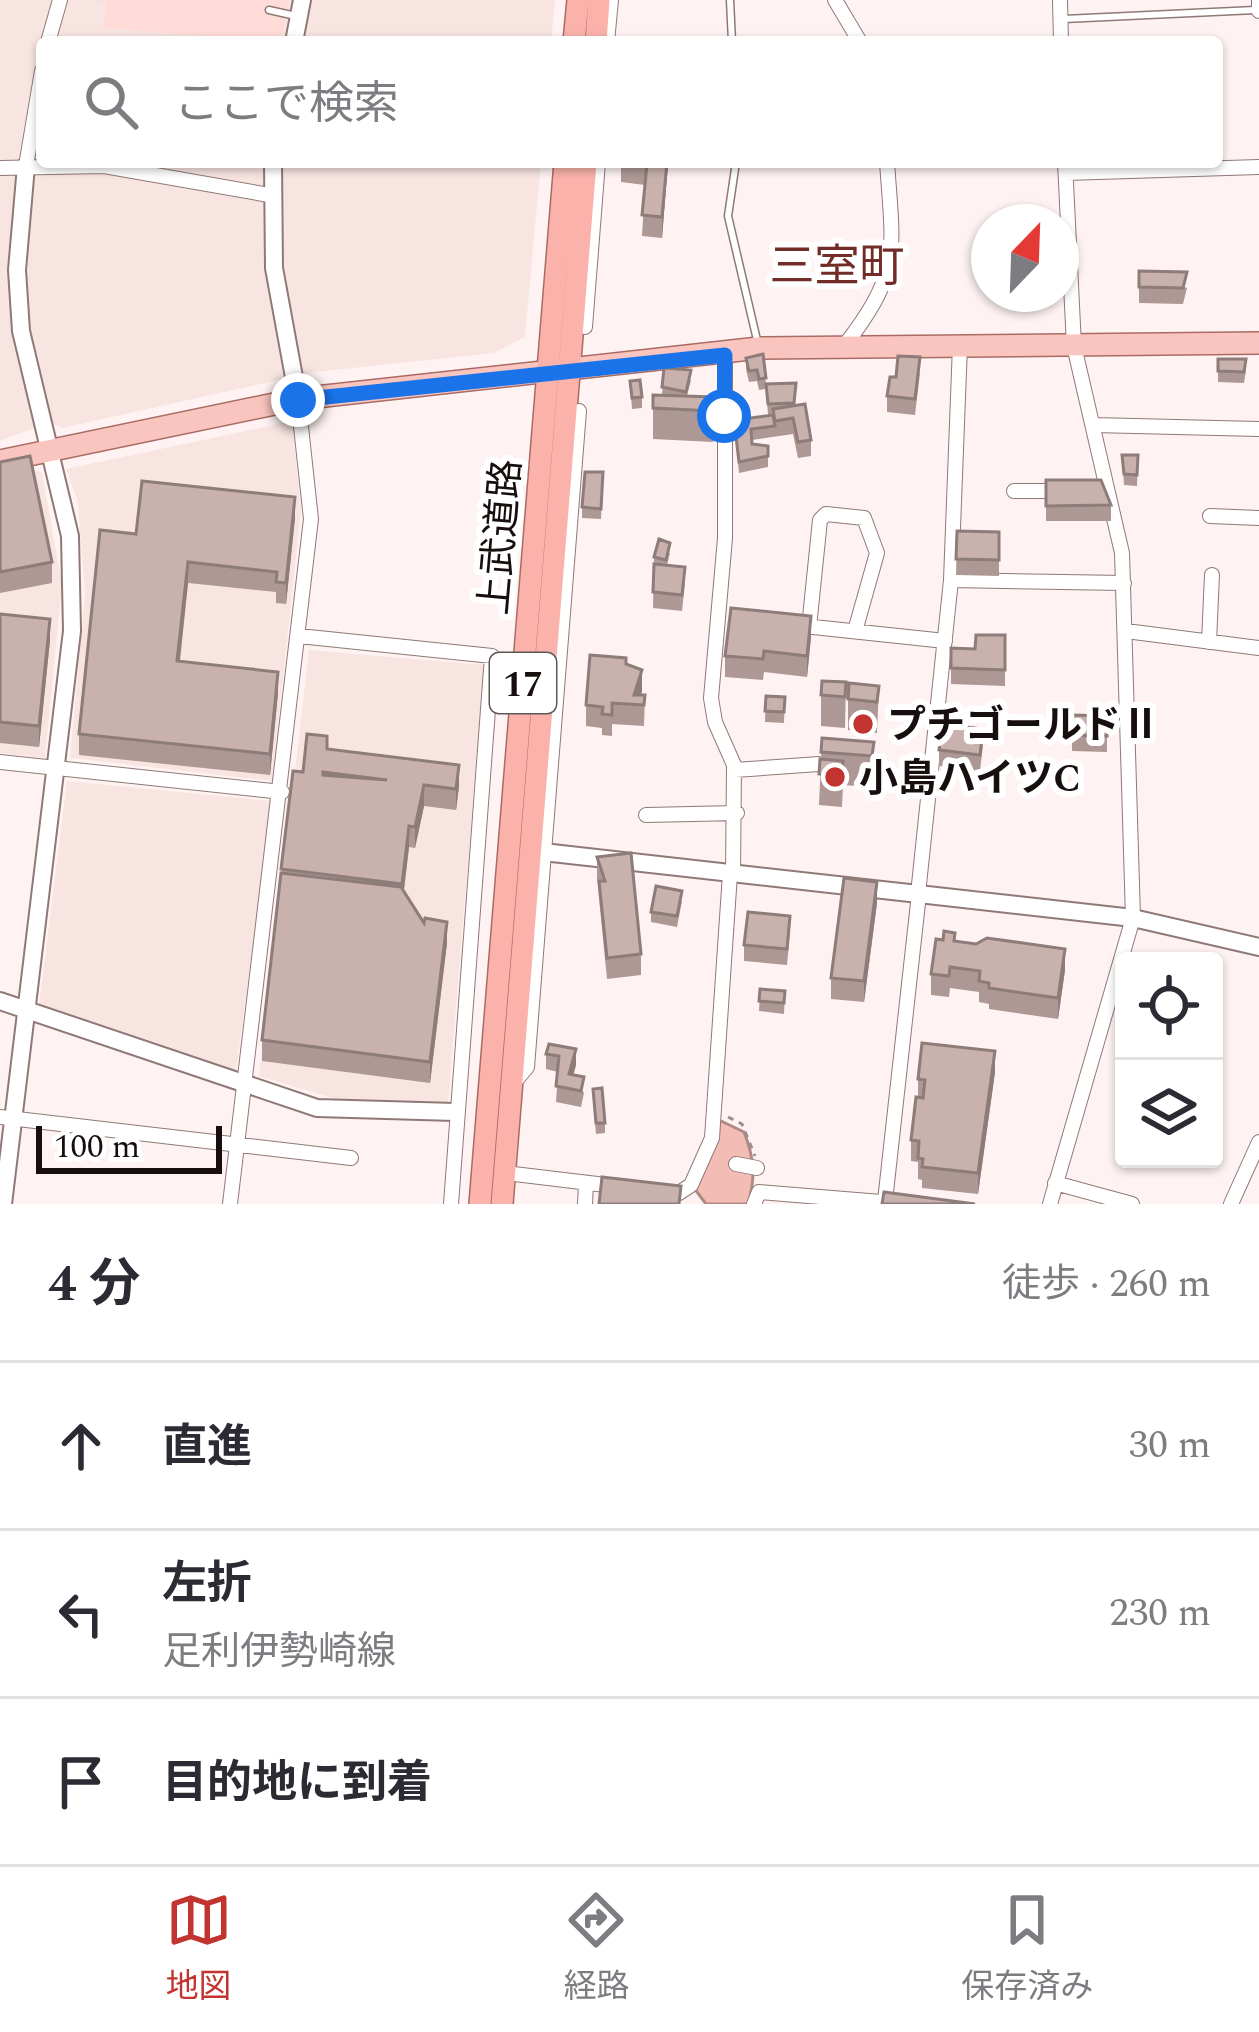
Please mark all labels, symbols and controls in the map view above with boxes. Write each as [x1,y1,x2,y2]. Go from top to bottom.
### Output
search box [36,36,1223,168]
icon: search [78,69,144,135]
text: ここで検索 [174,70,399,139]
north arrow [971,204,1079,312]
district label: 三室町 [769,233,905,302]
route end [271,373,325,427]
route start [697,389,751,443]
street label: 上武道路 [465,457,538,617]
road number: 17 [490,653,556,713]
place label: プチゴールドⅡ [887,697,1160,756]
marker: プチゴールドⅡ [850,711,876,737]
place label: 小島ハイツC [859,750,1081,809]
marker: 小島ハイツC [822,764,848,790]
map controls [1115,952,1223,1168]
button: locate [1115,952,1223,1060]
button: layers [1115,1060,1223,1168]
scale bar [36,1120,222,1173]
text: 100 m [54,1122,140,1172]
text: 4 分 [48,1246,140,1324]
text: 徒歩 · 260 m [1002,1255,1211,1314]
icon: ahead [48,1413,114,1479]
text: 直進 [162,1413,252,1482]
text: 30 m [1129,1416,1211,1475]
text: 左折 [162,1550,252,1619]
icon: left [48,1581,114,1647]
text: 230 m [1109,1584,1211,1643]
text: 足利伊勢崎線 [162,1623,396,1682]
icon: arrive [48,1749,114,1815]
text: 目的地に到着 [162,1749,432,1818]
tab: 地図 [166,1887,232,2012]
tab: 経路 [563,1887,629,2012]
tab: 保存済み [961,1887,1093,2012]

